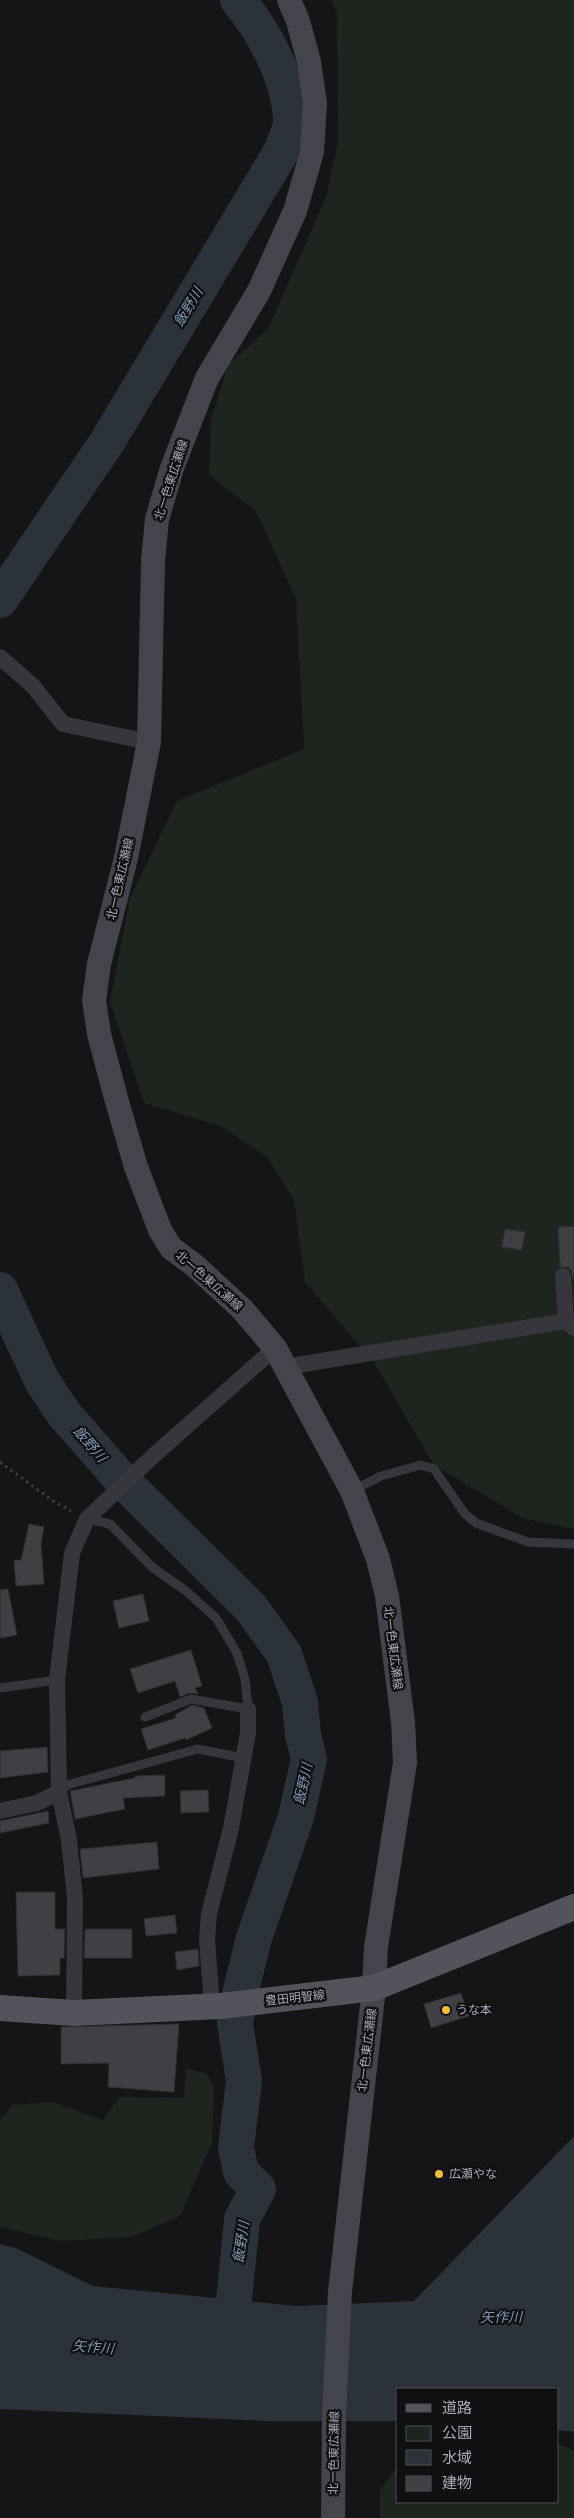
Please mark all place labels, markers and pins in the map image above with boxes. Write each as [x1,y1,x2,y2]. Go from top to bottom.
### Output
place label: うな本 [456,2003,492,2017]
marker: うな本 [440,2004,452,2016]
place label: 広瀬やな [449,2167,497,2181]
marker: 広瀬やな [433,2168,445,2180]

